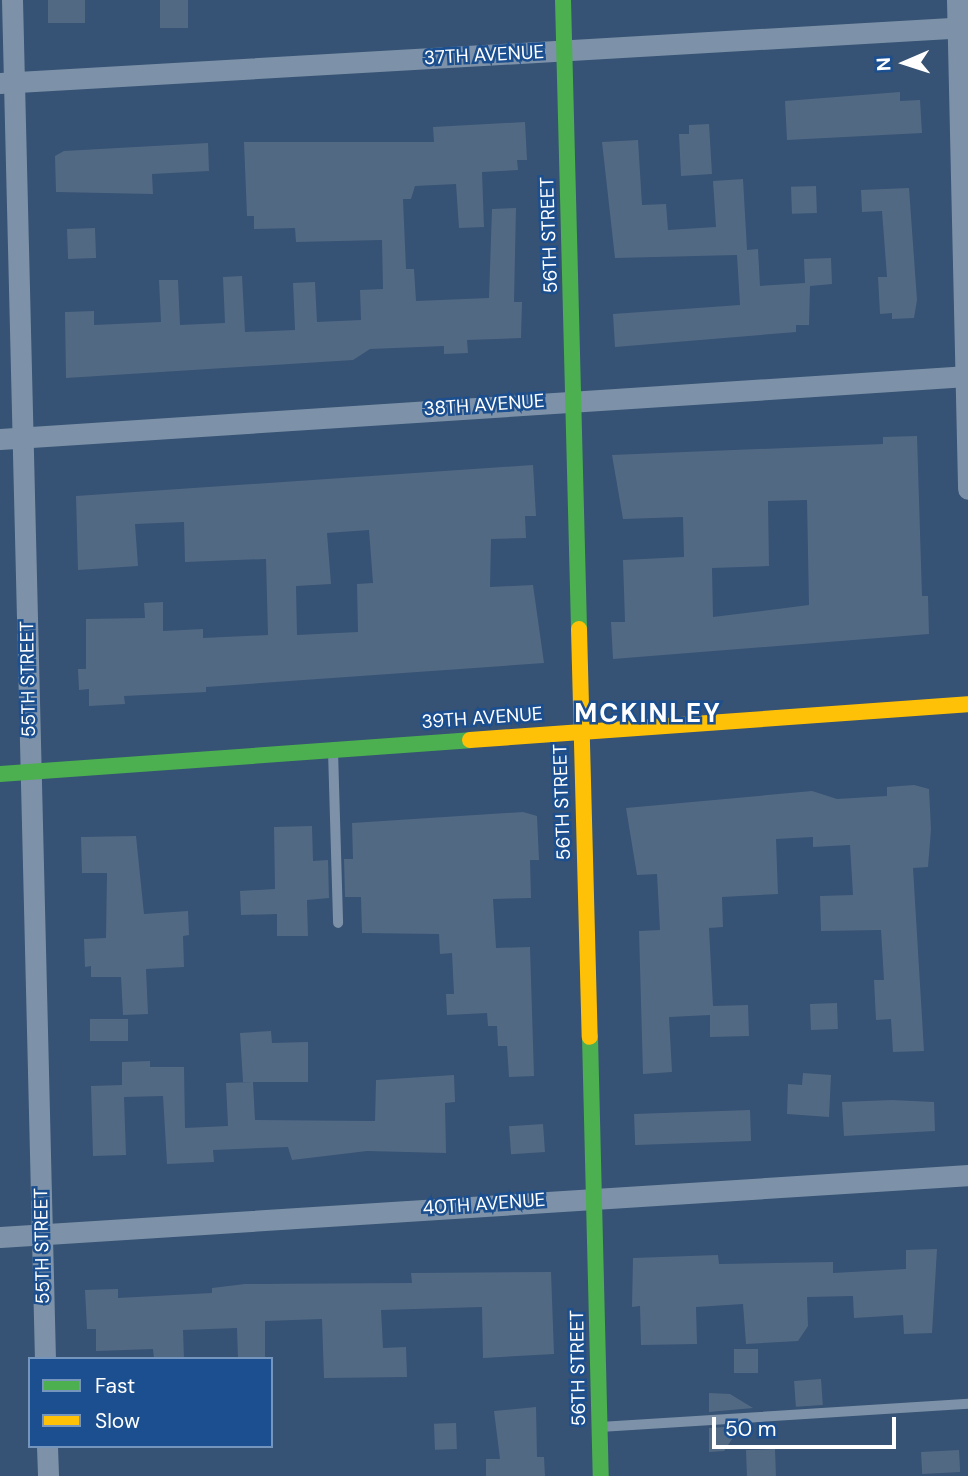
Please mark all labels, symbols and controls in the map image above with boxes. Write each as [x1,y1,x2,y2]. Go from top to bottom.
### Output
north arrow [870,28,940,98]
street label: 37TH AVENUE [423,40,545,70]
text: N [871,57,896,72]
street label: 56TH STREET [536,176,562,294]
street label: 38TH AVENUE [423,389,545,421]
street label: 55TH STREET [16,621,40,737]
district label: MCKINLEY [575,698,721,730]
street label: 39TH AVENUE [421,702,543,734]
street label: 56TH STREET [549,743,575,861]
street label: 55TH STREET [30,1188,54,1304]
street label: 40TH AVENUE [422,1188,546,1220]
street label: 56TH STREET [566,1310,590,1426]
legend [28,1357,273,1448]
text: Fast [95,1372,135,1400]
scale bar [716,1402,900,1446]
text: Slow [95,1407,140,1435]
text: 50 m [725,1415,776,1443]

